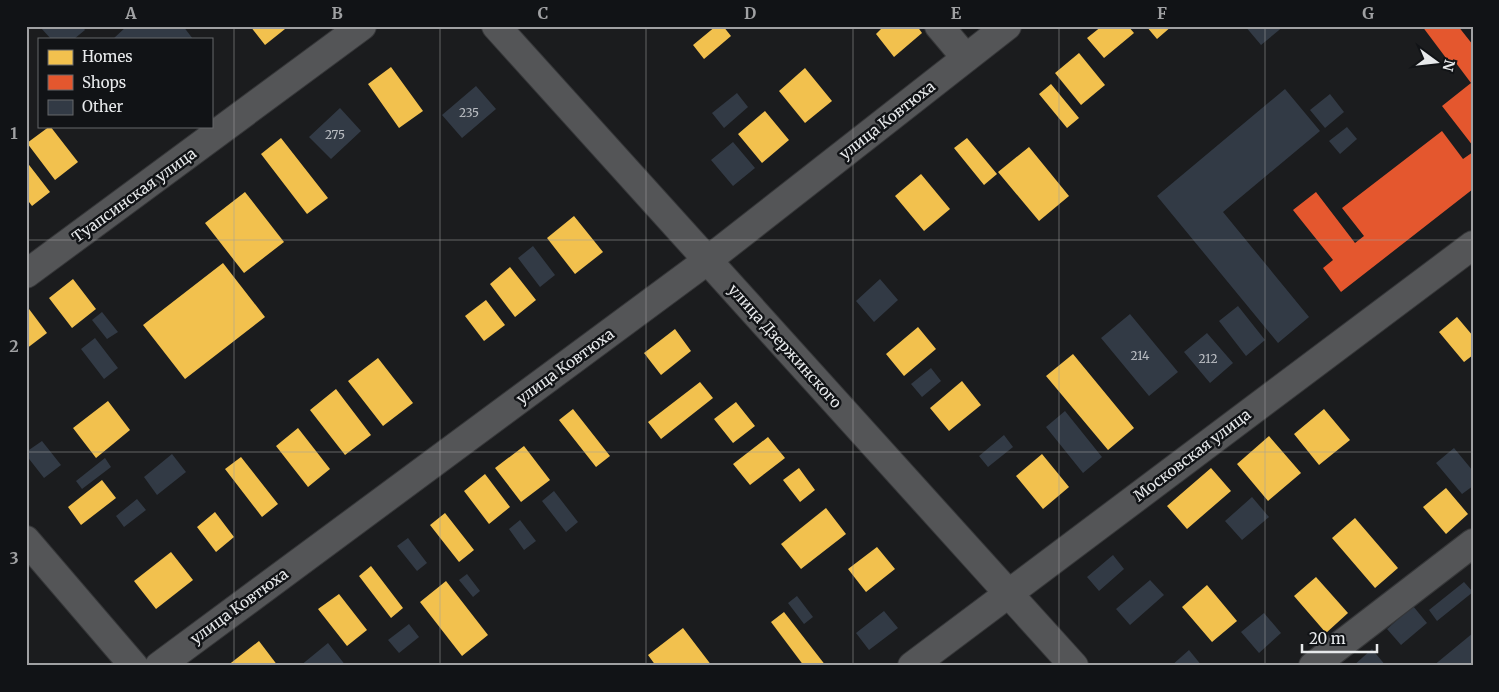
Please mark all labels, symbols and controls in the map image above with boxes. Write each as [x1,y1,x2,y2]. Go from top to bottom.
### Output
text: A [124,3,137,23]
text: B [331,3,343,23]
text: C [538,3,548,23]
text: D [744,3,756,23]
text: E [951,3,962,23]
text: F [1157,3,1167,23]
text: G [1362,3,1374,23]
legend [38,38,212,128]
north arrow [1412,38,1462,88]
text: Homes [82,47,133,66]
text: N [1438,58,1459,73]
text: Shops [82,73,126,92]
street label: улица Ковтюха [835,77,939,163]
text: Other [82,97,124,116]
house number: 235 [459,105,479,120]
text: 1 [10,123,18,143]
house number: 275 [325,127,345,142]
street label: Туапсинская улица [68,144,200,246]
street label: улица Дзержинского [724,280,846,412]
street label: улица Ковтюха [512,324,618,408]
text: 2 [9,336,19,356]
house number: 214 [1131,348,1150,363]
house number: 212 [1198,351,1218,366]
street label: Московская улица [1130,405,1254,505]
text: 3 [9,548,19,568]
street label: улица Ковтюха [186,564,292,648]
scale bar [1302,622,1376,654]
text: 20 m [1309,629,1346,648]

